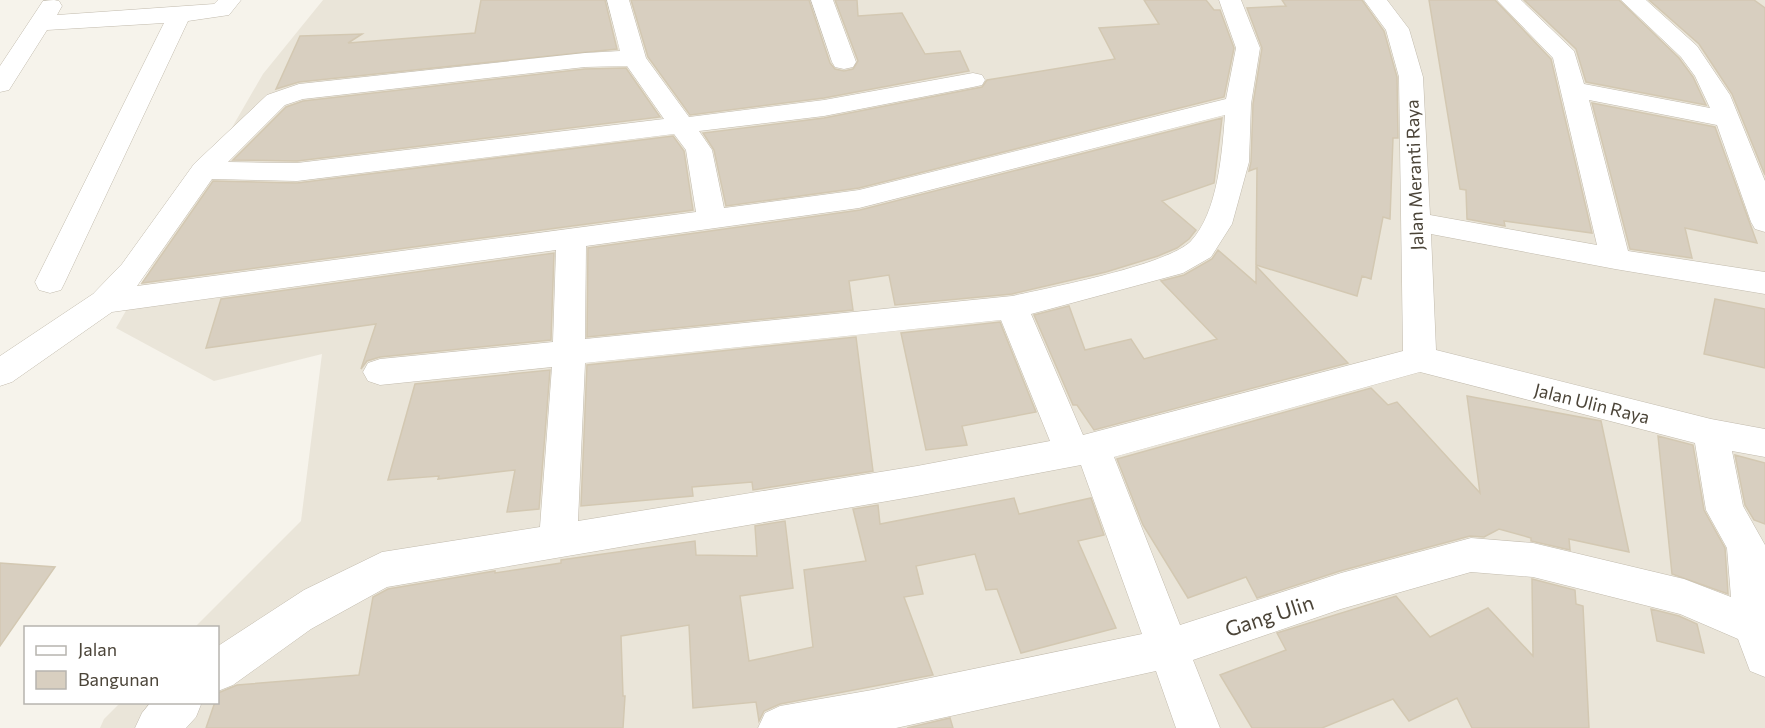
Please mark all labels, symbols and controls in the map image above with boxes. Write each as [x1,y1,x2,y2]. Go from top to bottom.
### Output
street label: Jalan Meranti Raya [1400,99,1428,251]
street label: Jalan Ulin Raya [1532,378,1652,428]
street label: Gang Ulin [1221,589,1317,641]
legend [24,626,219,704]
text: Jalan [78,638,117,660]
text: Bangunan [78,668,159,690]

